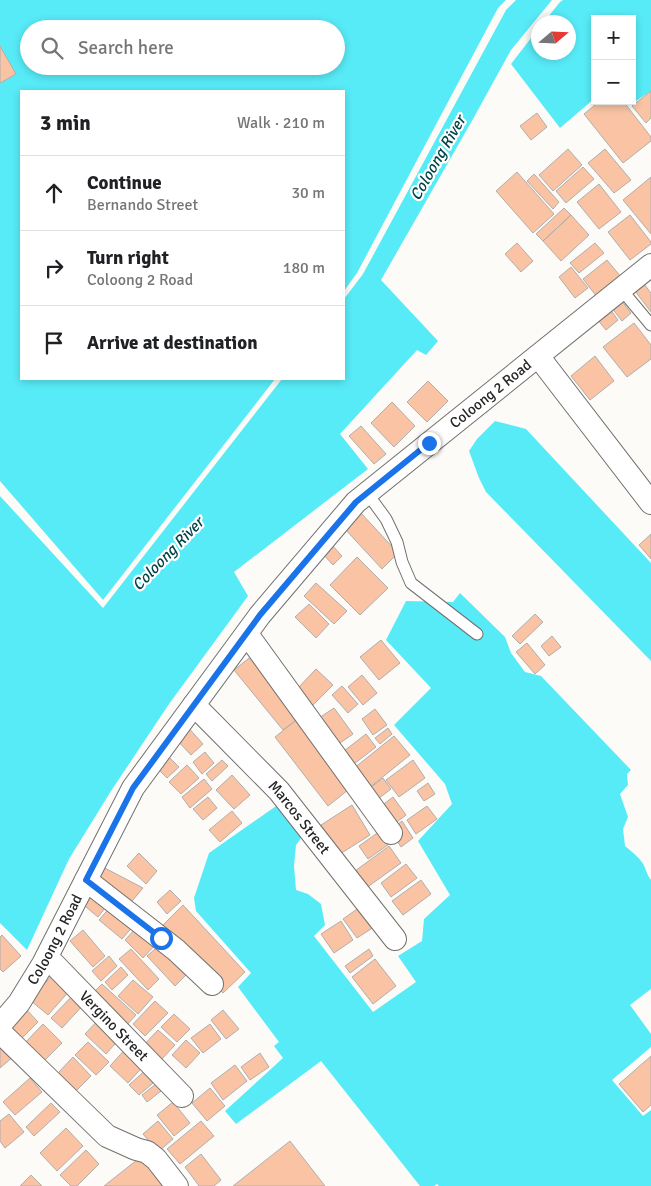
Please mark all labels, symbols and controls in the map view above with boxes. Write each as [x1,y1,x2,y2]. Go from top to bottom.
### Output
north arrow [531,15,576,60]
map controls [591,15,636,105]
button: + [591,15,636,60]
search box [20,20,345,75]
icon: search [38,34,66,62]
text: Search here [78,36,174,60]
button: − [591,60,636,105]
text: 3 min [40,110,91,136]
water label: Coloong River [406,110,471,204]
text: Walk · 210 m [237,113,325,133]
text: Continue [87,171,162,195]
icon: ahead [40,179,68,207]
text: 30 m [291,183,325,203]
text: Bernando Street [87,195,198,215]
text: Turn right [87,246,169,270]
icon: right [40,254,68,282]
text: 180 m [283,258,325,278]
text: Coloong 2 Road [87,270,193,290]
icon: arrive [40,329,68,357]
text: Arrive at destination [87,331,258,355]
street label: Coloong 2 Road [446,356,535,432]
route end [418,432,441,455]
water label: Coloong River [128,512,209,595]
street label: Marcos Street [265,777,334,858]
street label: Coloong 2 Road [23,891,86,988]
route start [150,927,173,950]
street label: Vergino Street [76,987,152,1065]

